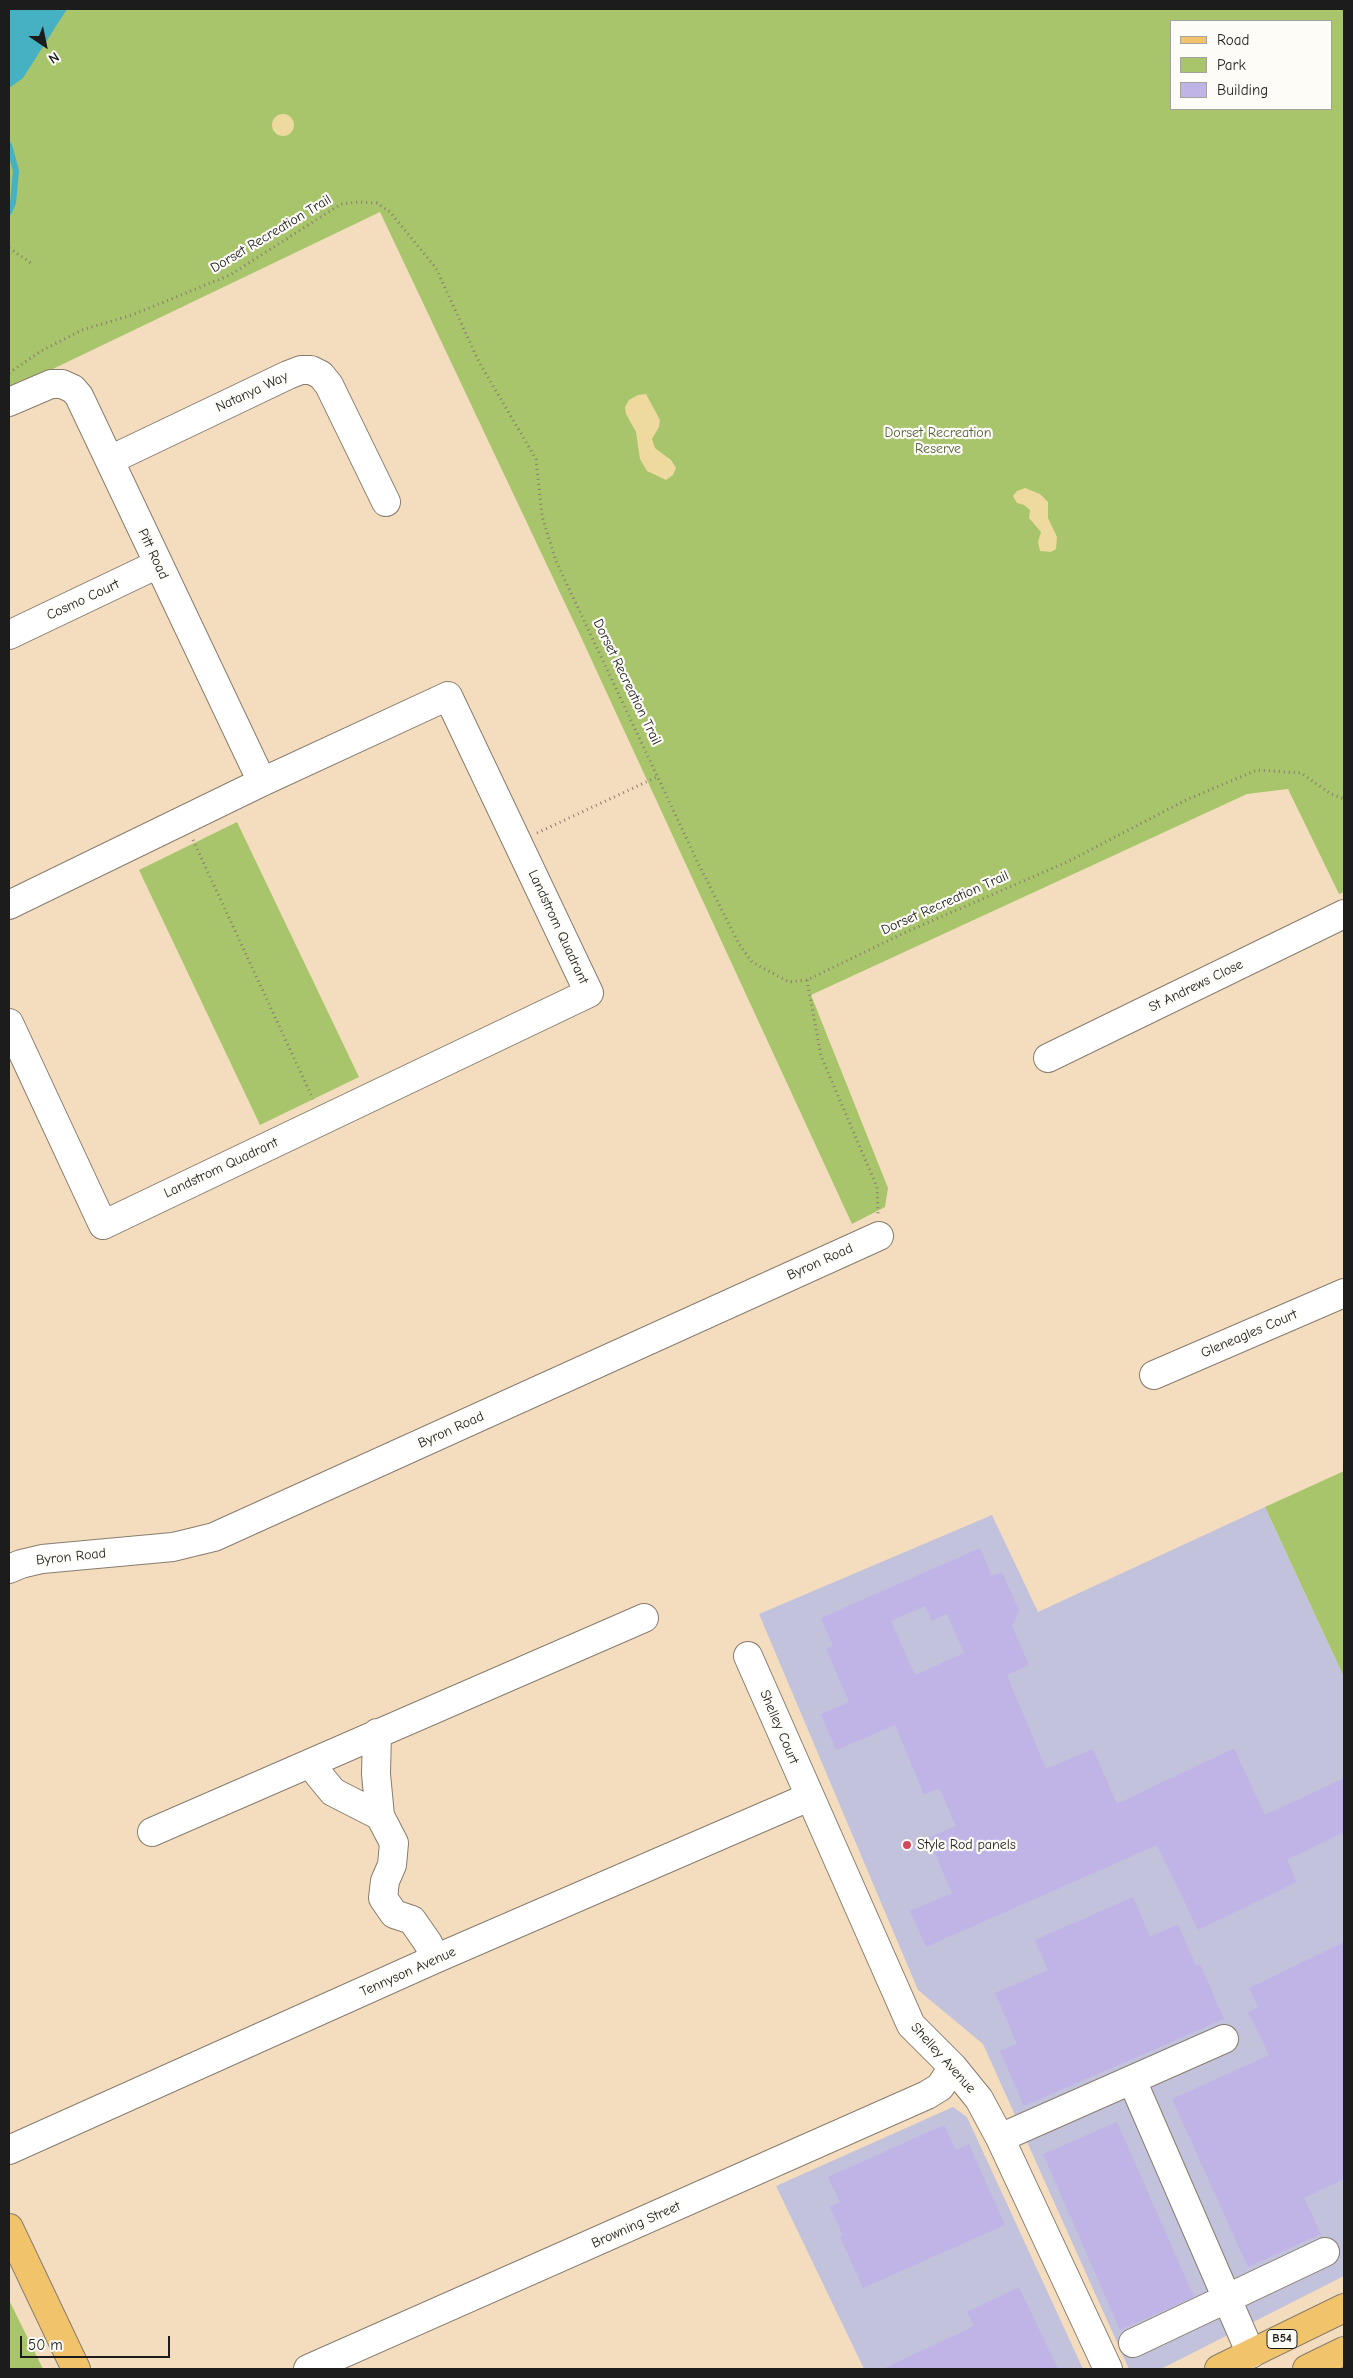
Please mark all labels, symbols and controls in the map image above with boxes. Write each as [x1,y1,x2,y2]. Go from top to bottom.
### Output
north arrow [20,20,70,70]
legend [1170,20,1333,110]
text: Road [1217,31,1249,49]
text: N [45,48,62,67]
text: Park [1217,56,1246,74]
text: Building [1217,81,1268,99]
street label: Dorset Recreation Trail [208,191,334,277]
street label: Natanya Way [213,368,291,416]
park label: Dorset Recreation Reserve [884,425,992,458]
street label: Pitt Road [134,526,172,582]
street label: Cosmo Court [44,576,122,624]
street label: Dorset Recreation Trail [589,616,665,748]
street label: Landstrom Quadrant [524,867,592,987]
street label: Dorset Recreation Trail [879,867,1011,939]
street label: St Andrews Close [1146,956,1246,1016]
street label: Landstrom Quadrant [161,1134,281,1202]
street label: Byron Road [784,1240,856,1284]
street label: Gleneagles Court [1198,1306,1300,1362]
street label: Byron Road [415,1408,487,1452]
street label: Byron Road [35,1545,107,1569]
street label: Shelley Court [756,1687,802,1767]
place label: Style Rod panels [917,1837,1016,1853]
marker: Style Rod panels [901,1839,913,1851]
street label: Tennyson Avenue [357,1943,459,2001]
street label: Shelley Avenue [907,2019,979,2097]
street label: Browning Street [589,2198,683,2252]
scale bar [22,2326,172,2358]
road number: B54 [1267,2330,1297,2348]
text: 50 m [28,2336,63,2354]

